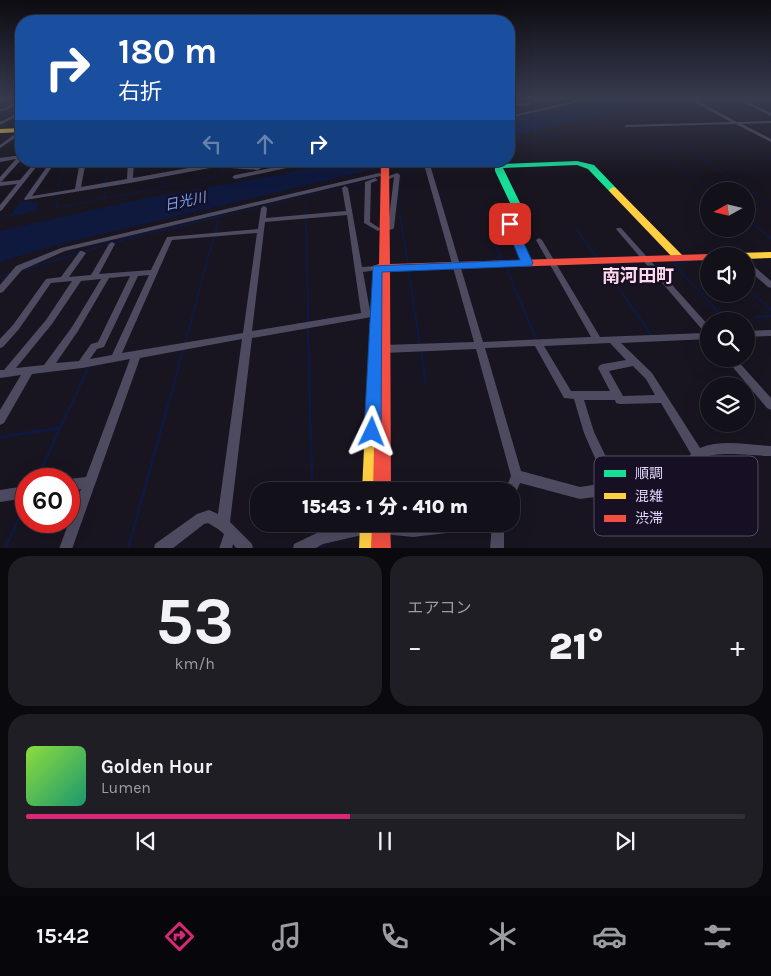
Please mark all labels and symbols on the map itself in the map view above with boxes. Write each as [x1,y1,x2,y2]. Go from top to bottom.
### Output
north arrow [700,182,755,238]
water label: 日光川 [163,188,209,214]
pin [489,203,531,245]
district label: 南河田町 [602,265,674,287]
position arrow [345,405,397,457]
legend [594,456,758,536]
text: 順調 [635,465,663,482]
speed limit sign: 60 [15,468,80,533]
text: 混雑 [635,488,663,505]
text: 渋滞 [635,510,663,527]

